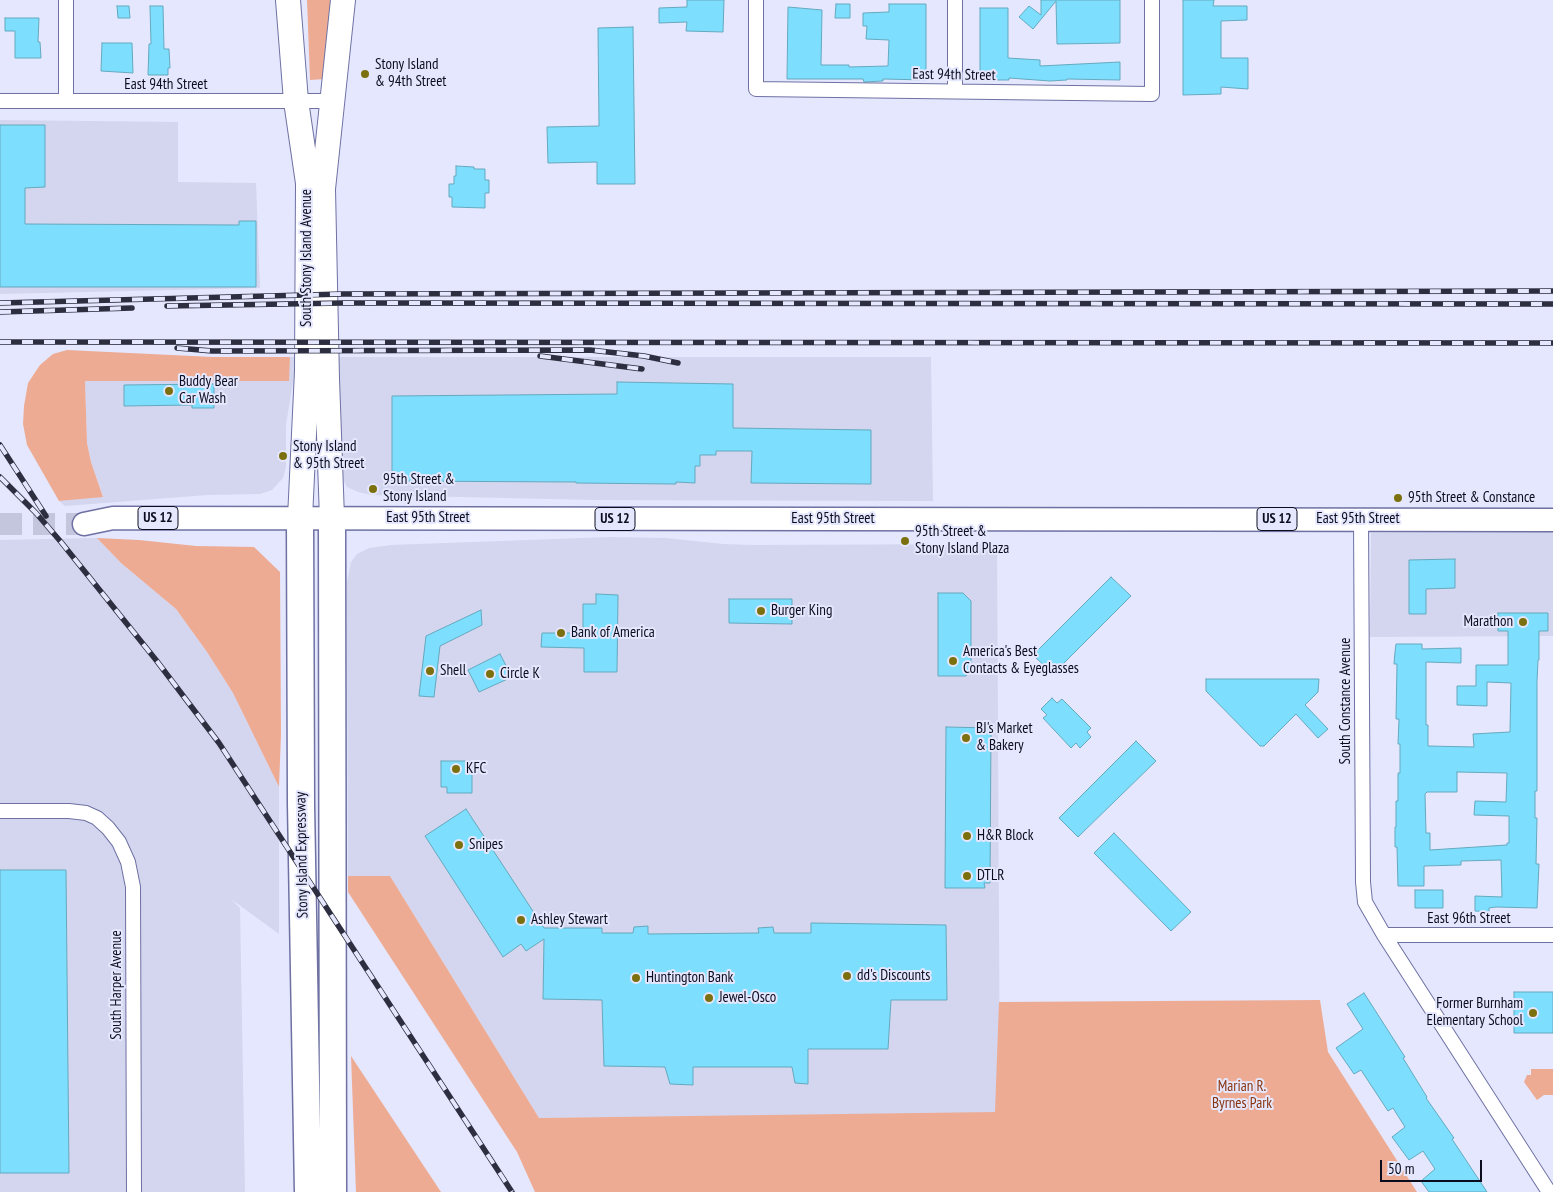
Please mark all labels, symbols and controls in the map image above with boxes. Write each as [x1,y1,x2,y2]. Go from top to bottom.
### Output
place label: Stony Island & 94th Street [375,56,446,91]
street label: East 94th Street [912,65,996,85]
marker: Stony Island & 94th Street [359,68,371,80]
street label: East 94th Street [124,76,208,94]
street label: South Stony Island Avenue [298,189,316,327]
place label: Buddy Bear Car Wash [179,373,238,408]
marker: Buddy Bear Car Wash [163,385,175,397]
place label: Stony Island & 95th Street [293,438,364,473]
marker: Stony Island & 95th Street [277,450,289,462]
place label: 95th Street & Stony Island [383,471,454,506]
marker: 95th Street & Stony Island [367,483,379,495]
place label: 95th Street & Constance [1408,489,1535,507]
marker: 95th Street & Constance [1392,492,1404,504]
road number: US 12 [138,506,178,530]
road number: US 12 [595,508,635,530]
road number: US 12 [1257,508,1297,530]
street label: East 95th Street [386,509,470,527]
street label: East 95th Street [791,510,875,528]
street label: East 95th Street [1316,510,1400,528]
place label: 95th Street & Stony Island Plaza [915,523,1009,558]
marker: 95th Street & Stony Island Plaza [899,535,911,547]
place label: Burger King [771,602,832,620]
marker: Burger King [755,605,767,617]
place label: Marathon [1464,613,1513,631]
marker: Marathon [1517,616,1529,628]
place label: Bank of America [571,624,655,642]
marker: Bank of America [555,627,567,639]
street label: South Constance Avenue [1337,637,1355,765]
place label: America's Best Contacts & Eyeglasses [963,643,1079,678]
marker: America's Best Contacts & Eyeglasses [947,655,959,667]
place label: Shell [440,662,466,680]
marker: Shell [424,665,436,677]
place label: Circle K [500,665,540,683]
marker: Circle K [484,668,496,680]
place label: BJ's Market & Bakery [976,720,1033,755]
marker: BJ's Market & Bakery [960,732,972,744]
place label: KFC [466,760,486,778]
marker: KFC [450,763,462,775]
street label: Stony Island Expressway [292,792,312,918]
place label: H&R Block [977,827,1033,845]
marker: H&R Block [961,830,973,842]
place label: Snipes [469,836,503,854]
marker: Snipes [453,839,465,851]
place label: DTLR [977,867,1004,885]
marker: DTLR [961,870,973,882]
street label: East 96th Street [1427,910,1511,928]
place label: Ashley Stewart [531,911,608,929]
marker: Ashley Stewart [515,914,527,926]
street label: South Harper Avenue [108,930,126,1040]
place label: dd's Discounts [857,967,930,985]
place label: Huntington Bank [646,969,733,987]
marker: dd's Discounts [841,970,853,982]
marker: Huntington Bank [630,972,642,984]
place label: Jewel-Osco [719,989,776,1007]
marker: Jewel-Osco [703,992,715,1004]
place label: Former Burnham Elementary School [1426,995,1523,1030]
marker: Former Burnham Elementary School [1527,1007,1539,1019]
park label: Marian R. Byrnes Park [1212,1078,1272,1113]
scale bar [1383,1150,1486,1182]
text: 50 m [1388,1159,1414,1178]

